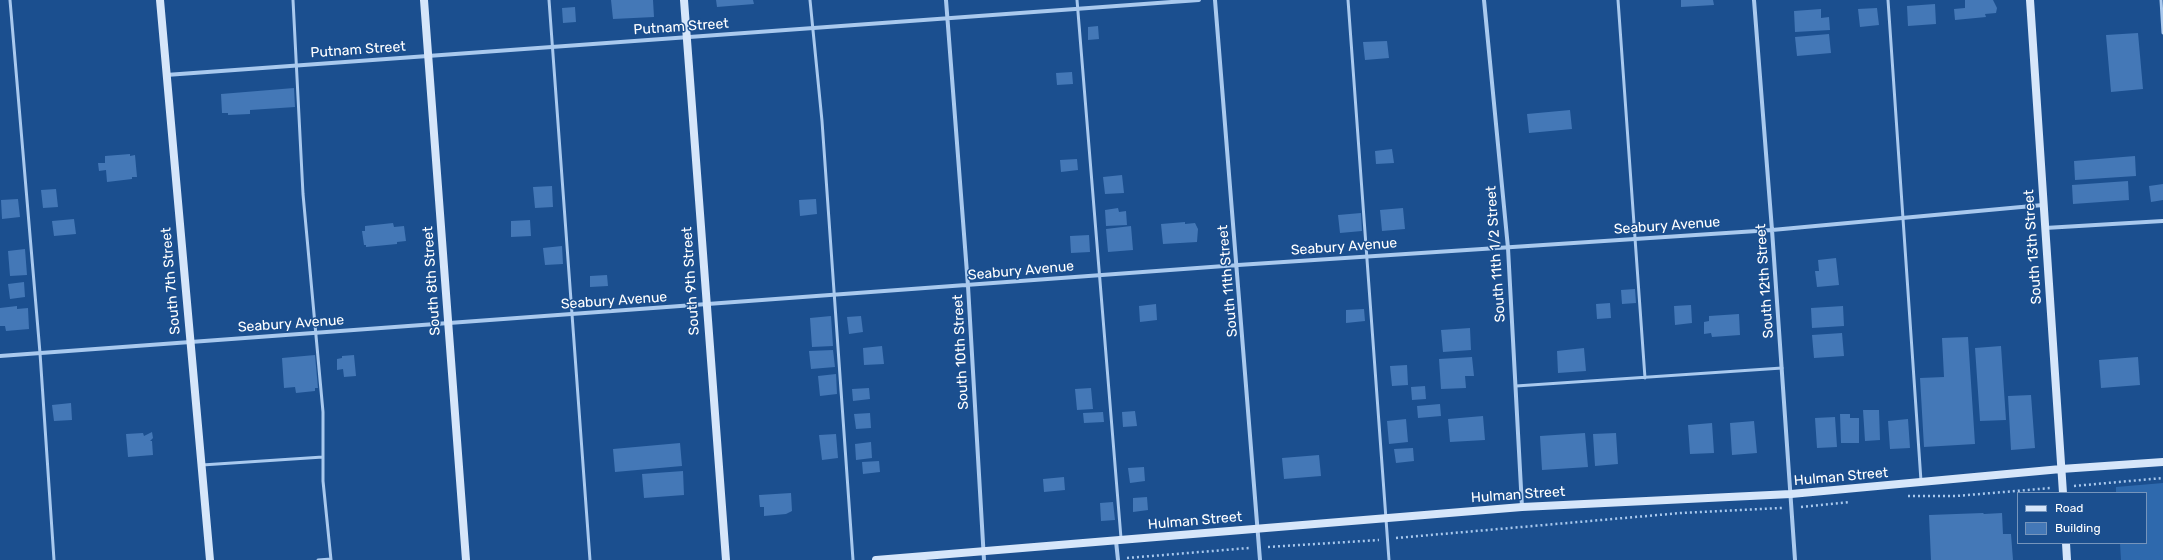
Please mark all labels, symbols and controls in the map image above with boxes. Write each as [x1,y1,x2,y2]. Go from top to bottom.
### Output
street label: Putnam Street [633,15,729,39]
street label: Putnam Street [310,38,406,62]
street label: South 11th 1/2 Street [1483,185,1509,323]
street label: South 13th Street [2021,189,2045,305]
street label: Seabury Avenue [1613,214,1721,238]
street label: South 12th Street [1753,223,1777,339]
street label: South 11th Street [1215,224,1241,338]
street label: South 8th Street [420,226,444,336]
street label: South 9th Street [679,226,703,336]
street label: South 7th Street [158,227,184,335]
street label: Seabury Avenue [1290,235,1398,259]
street label: Seabury Avenue [967,258,1075,284]
street label: Seabury Avenue [560,289,668,313]
street label: South 10th Street [950,294,972,410]
street label: Seabury Avenue [237,312,345,336]
street label: Hulman Street [1793,465,1889,489]
street label: Hulman Street [1470,483,1566,507]
legend [2017,492,2147,544]
text: Road [2055,501,2083,515]
street label: Hulman Street [1147,509,1243,533]
text: Building [2055,521,2101,535]

